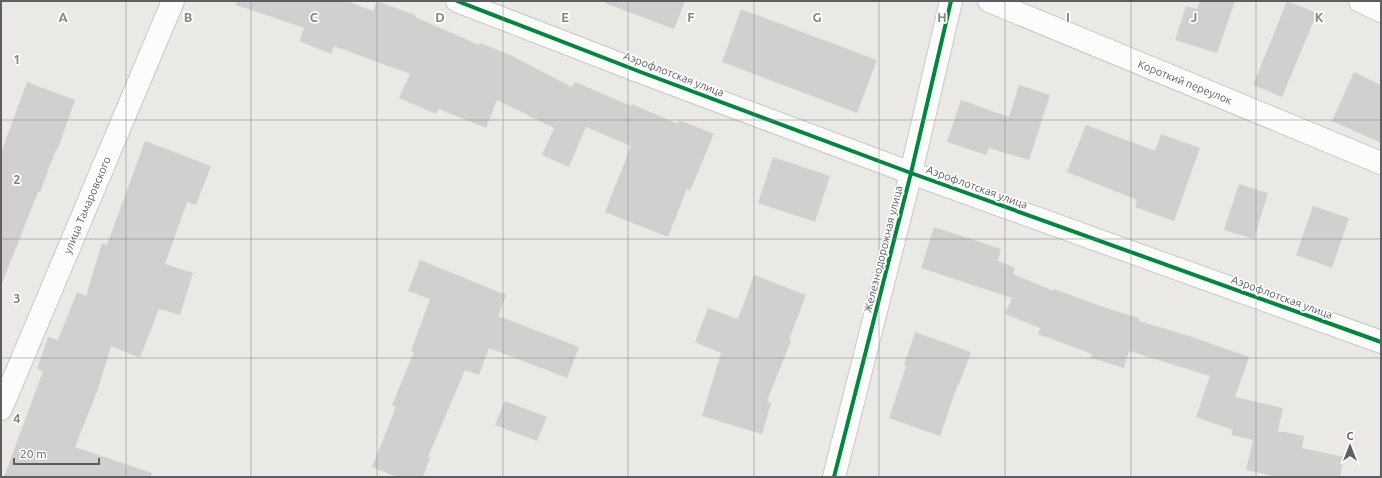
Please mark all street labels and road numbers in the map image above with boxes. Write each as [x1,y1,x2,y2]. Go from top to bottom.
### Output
street label: Аэрофлотская улица [622,49,726,99]
street label: Короткий переулок [1136,58,1234,107]
street label: улица Тамаровского [61,155,113,255]
street label: Аэрофлотская улица [925,163,1029,211]
street label: Железнодорожная улица [861,184,905,314]
street label: Аэрофлотская улица [1230,273,1334,321]

